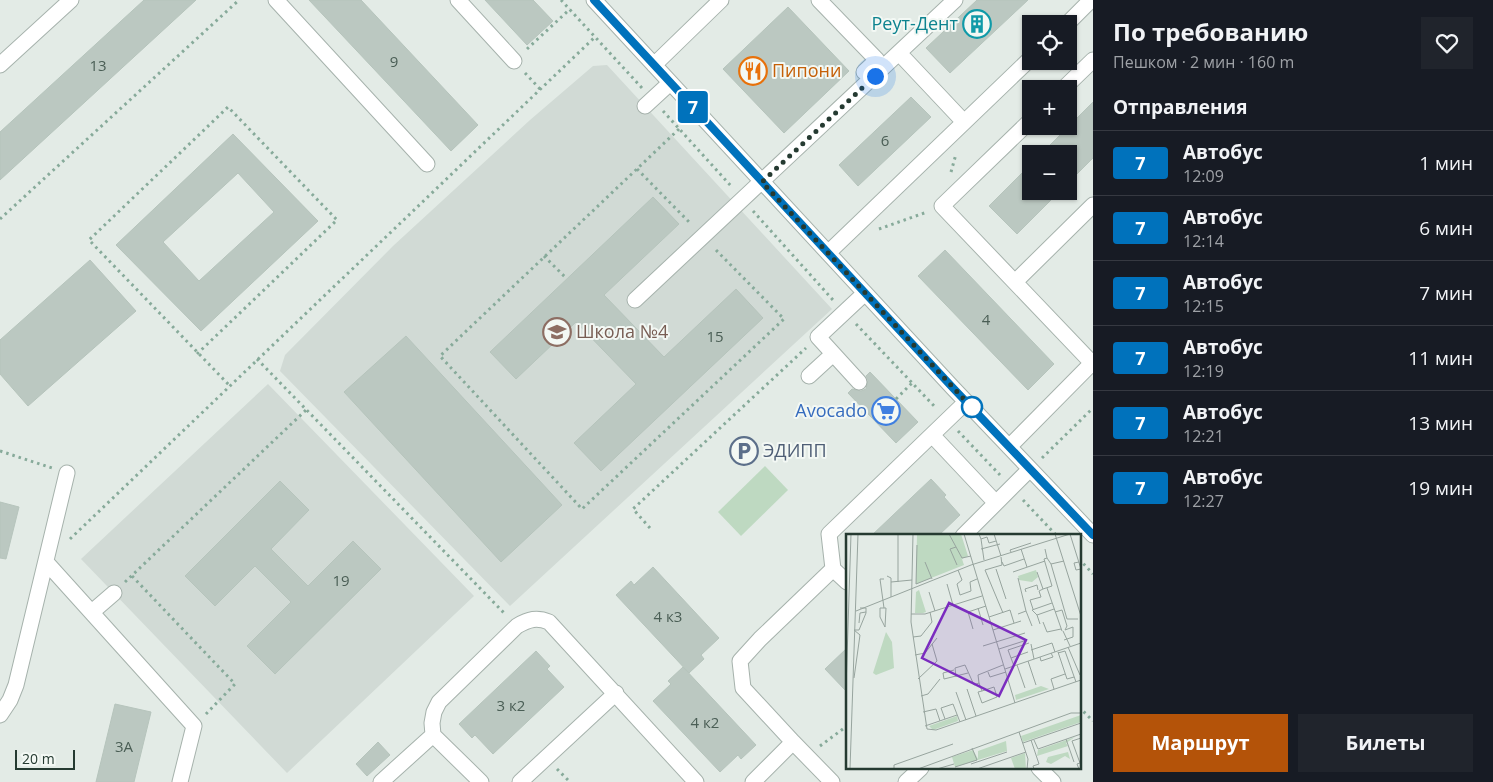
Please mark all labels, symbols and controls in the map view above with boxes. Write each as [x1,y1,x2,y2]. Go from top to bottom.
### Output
building icon: Реут-Дент [962,9,992,39]
place label: Реут-Дент [871,11,959,35]
map controls [1022,15,1077,200]
button: locate [1022,15,1077,70]
text: По требованию [1113,15,1308,48]
button: heart [1421,17,1473,69]
house number: 9 [390,51,398,71]
text: Пешком · 2 мин · 160 m [1113,51,1294,73]
house number: 13 [89,55,107,75]
restaurant icon: Пипони [738,56,768,86]
place label: Пипони [772,58,841,82]
your location [863,64,888,89]
button: + [1022,80,1077,135]
line badge: 7 [677,91,709,123]
text: Отправления [1113,94,1247,120]
text: 7 [688,95,698,119]
house number: 6 [881,130,889,150]
text: Автобус [1183,139,1263,165]
button: − [1022,145,1077,200]
text: 1 мин [1419,150,1473,176]
text: 7 [1135,151,1146,175]
text: 12:09 [1183,165,1224,187]
text: Автобус [1183,204,1263,230]
text: 6 мин [1419,215,1473,241]
text: 7 [1135,216,1146,240]
text: 12:14 [1183,230,1224,252]
text: Автобус [1183,269,1263,295]
text: 7 мин [1419,280,1473,306]
text: 7 [1135,281,1146,305]
text: 12:15 [1183,295,1224,317]
house number: 4 [982,309,991,329]
school or university icon: Школа №4 [542,317,572,347]
place label: Школа №4 [576,319,668,343]
house number: 15 [706,326,724,346]
text: Автобус [1183,334,1263,360]
text: 11 мин [1408,345,1473,371]
text: 7 [1135,346,1146,370]
text: 12:19 [1183,360,1224,382]
supermarket icon: Avocado [871,396,901,426]
unlabelled marker [961,396,983,418]
place label: Avocado [795,398,867,422]
text: Автобус [1183,399,1263,425]
text: 13 мин [1408,410,1473,436]
text: 7 [1135,411,1146,435]
text: 12:21 [1183,425,1224,447]
parking icon: ЭДИПП [729,436,759,466]
place label: ЭДИПП [763,438,827,462]
text: Автобус [1183,464,1263,490]
text: 19 мин [1408,475,1473,501]
text: 7 [1135,476,1146,500]
text: 12:27 [1183,490,1224,512]
inset map [846,534,1080,770]
house number: 19 [332,570,350,590]
house number: 4 к3 [654,606,682,626]
house number: 3 к2 [497,695,525,715]
house number: 4 к2 [691,712,719,732]
button: Маршрут [1113,714,1288,772]
button: Билеты [1298,714,1473,772]
house number: 3А [115,736,134,756]
scale bar [15,747,75,770]
text: 20 m [22,749,55,768]

